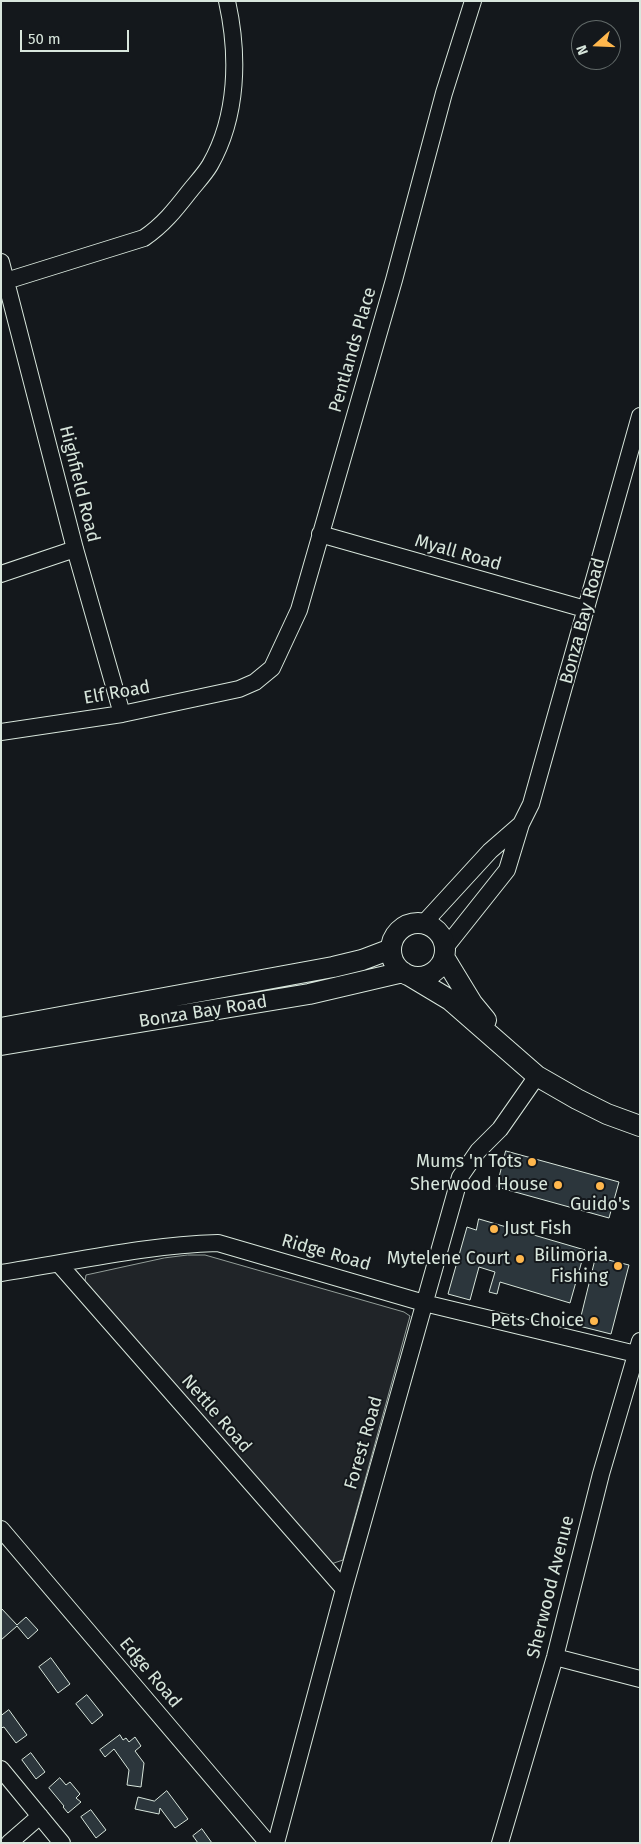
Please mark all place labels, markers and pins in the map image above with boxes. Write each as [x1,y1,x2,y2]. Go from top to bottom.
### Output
place label: Mums 'n Tots [416,1151,522,1173]
marker: Mums 'n Tots [526,1156,538,1168]
place label: Sherwood House [410,1174,548,1196]
marker: Sherwood House [552,1179,564,1191]
marker: Guido's [594,1180,606,1192]
place label: Guido's [570,1194,630,1216]
place label: Just Fish [504,1218,572,1240]
marker: Just Fish [488,1223,500,1235]
place label: Bilimoria Fishing [534,1245,608,1288]
place label: Mytelene Court [387,1248,510,1270]
marker: Mytelene Court [514,1253,526,1265]
marker: Bilimoria Fishing [612,1260,624,1272]
place label: Pets Choice [491,1310,584,1332]
marker: Pets Choice [588,1315,600,1327]

